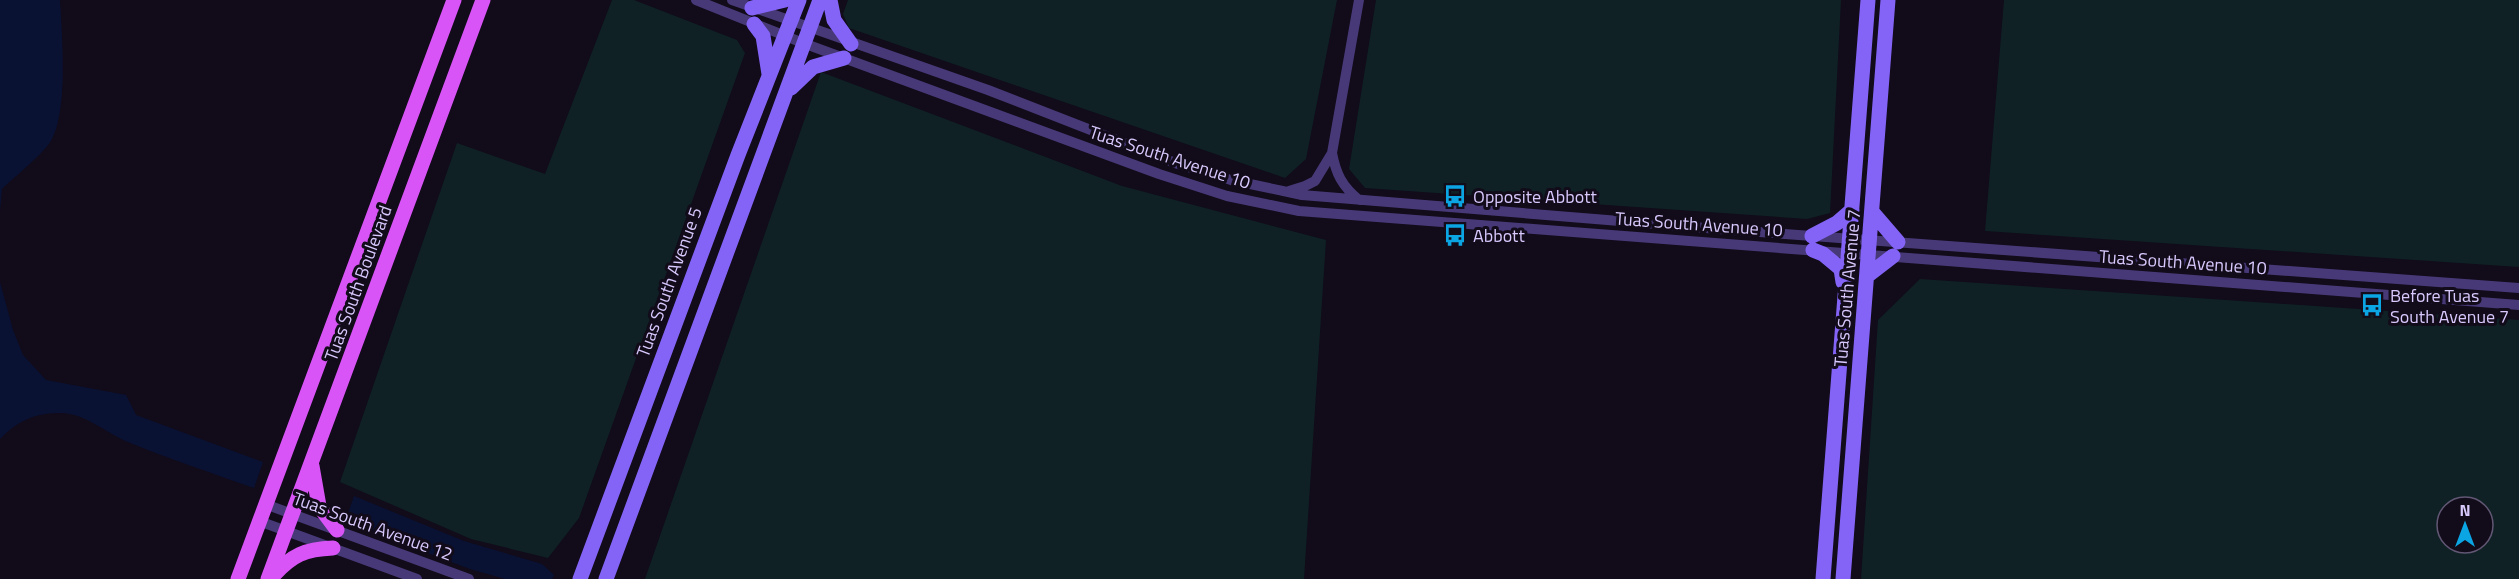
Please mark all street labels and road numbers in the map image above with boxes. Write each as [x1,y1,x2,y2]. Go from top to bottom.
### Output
street label: Tuas South Avenue 10 [1086,118,1254,196]
street label: Tuas South Boulevard [317,201,399,365]
street label: Tuas South Avenue 5 [629,203,709,361]
street label: Tuas South Avenue 10 [1614,205,1784,243]
street label: Tuas South Avenue 7 [1827,208,1867,368]
street label: Tuas South Avenue 10 [2098,243,2268,281]
street label: Tuas South Avenue 12 [289,485,457,567]

